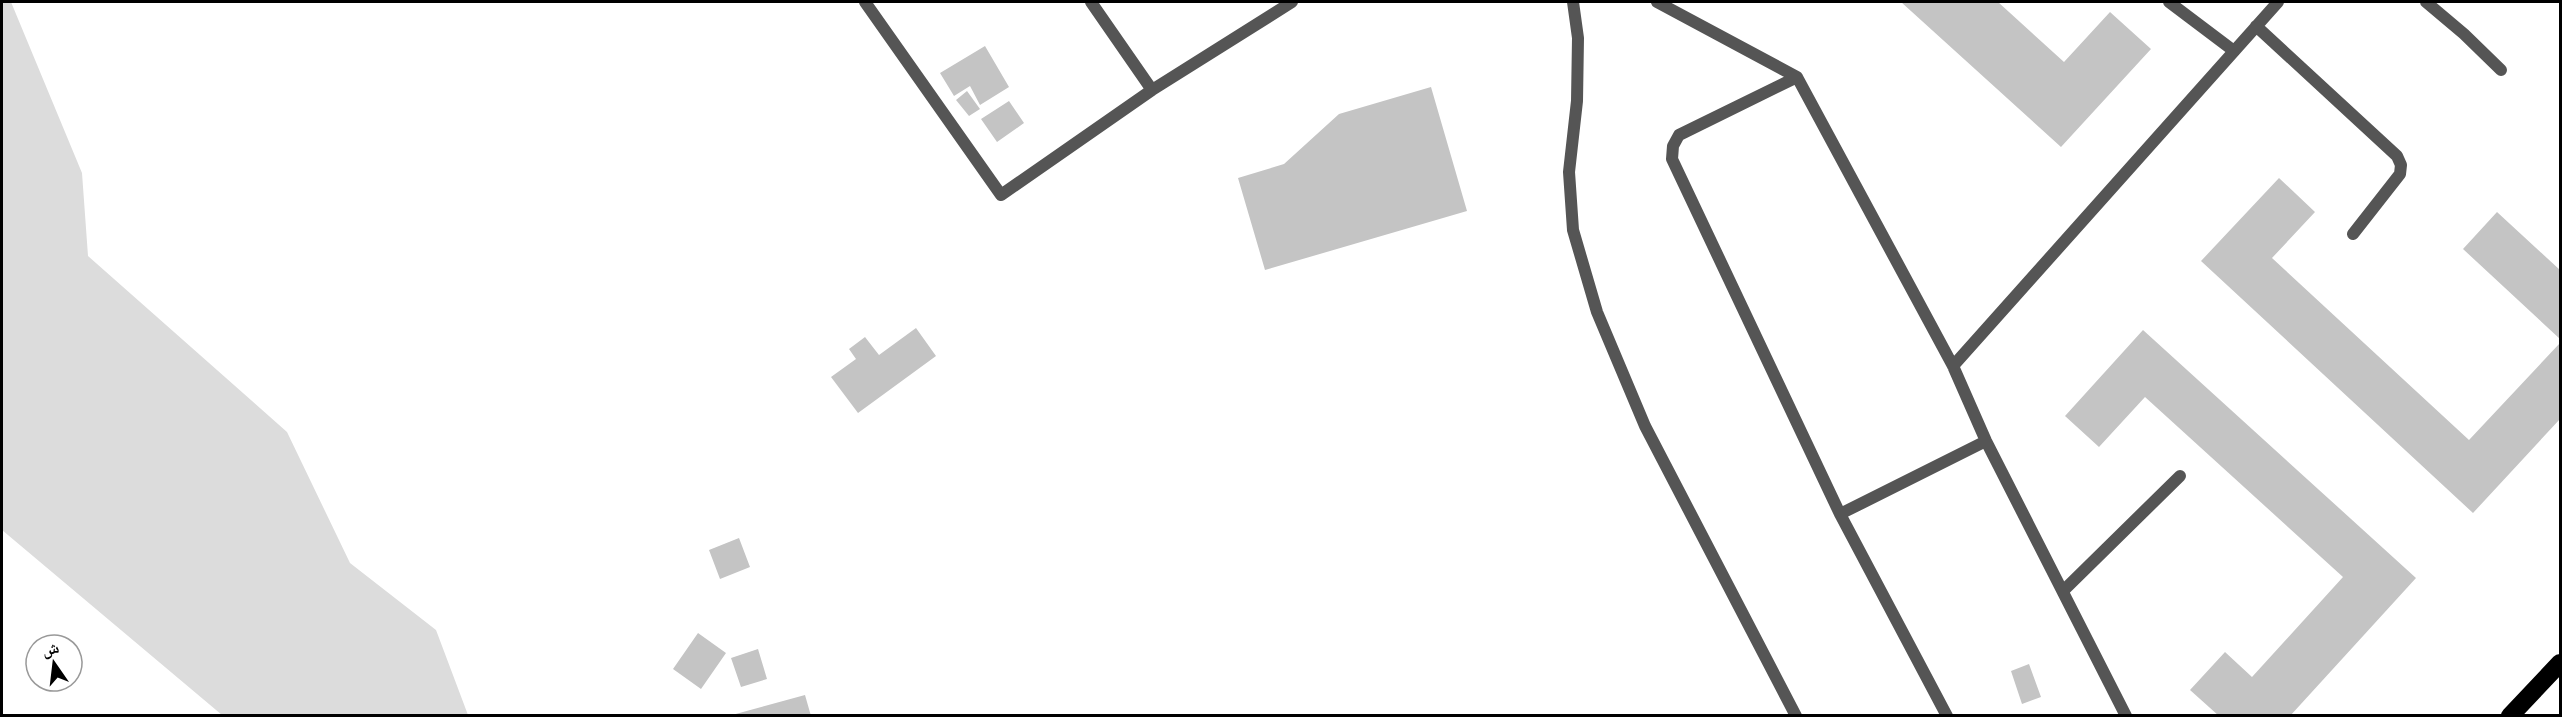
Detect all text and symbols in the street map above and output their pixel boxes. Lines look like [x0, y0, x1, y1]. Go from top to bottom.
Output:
north arrow [24, 633, 84, 693]
text: ش [39, 635, 62, 662]

